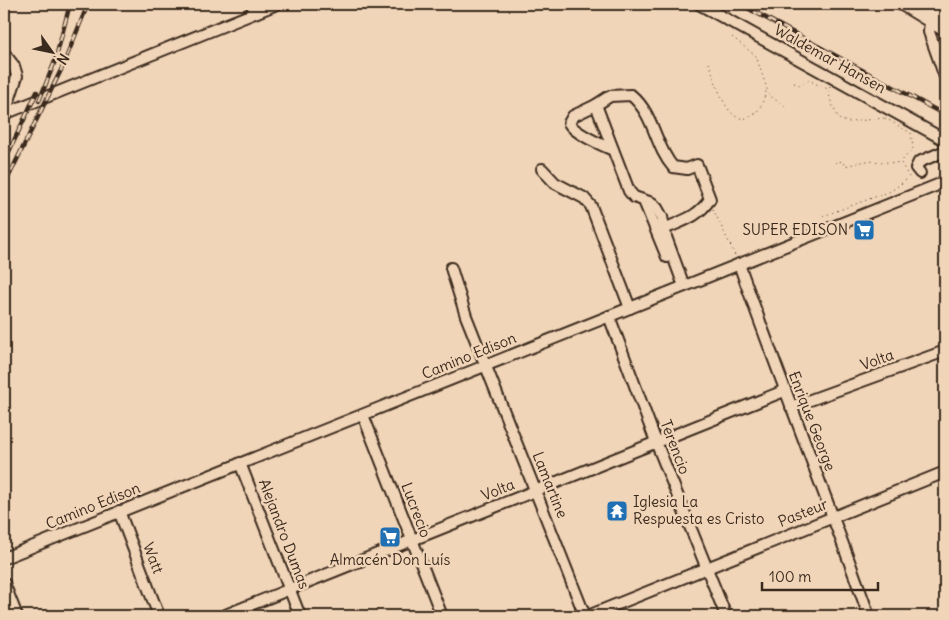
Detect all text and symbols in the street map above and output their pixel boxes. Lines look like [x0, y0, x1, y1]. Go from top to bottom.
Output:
street label: Waldemar Hansen [771, 20, 890, 97]
north arrow [28, 28, 78, 78]
text: N [53, 50, 73, 68]
supermarket icon: SUPER EDISON [852, 218, 876, 242]
place label: SUPER EDISON [742, 220, 848, 239]
street label: Camino Edison [419, 328, 519, 383]
street label: Volta [858, 345, 897, 374]
street label: Enrique George [785, 368, 840, 473]
street label: Terencio [656, 417, 695, 477]
street label: Lamartine [529, 449, 572, 521]
street label: Volta [478, 474, 518, 505]
street label: Alejandro Dumas [255, 476, 314, 592]
street label: Camino Edison [43, 478, 143, 533]
street label: Lucrecio [397, 480, 436, 540]
place label: Iglesia La Respuesta es Cristo [633, 492, 765, 528]
street label: Pasteur [775, 494, 830, 531]
temple icon: Iglesia La Respuesta es Cristo [605, 499, 629, 523]
supermarket icon: Almacén Don Luís [378, 525, 402, 549]
street label: Watt [139, 540, 168, 576]
place label: Almacén Don Luís [330, 550, 450, 569]
scale bar [762, 560, 878, 592]
text: 100 m [769, 567, 811, 586]

